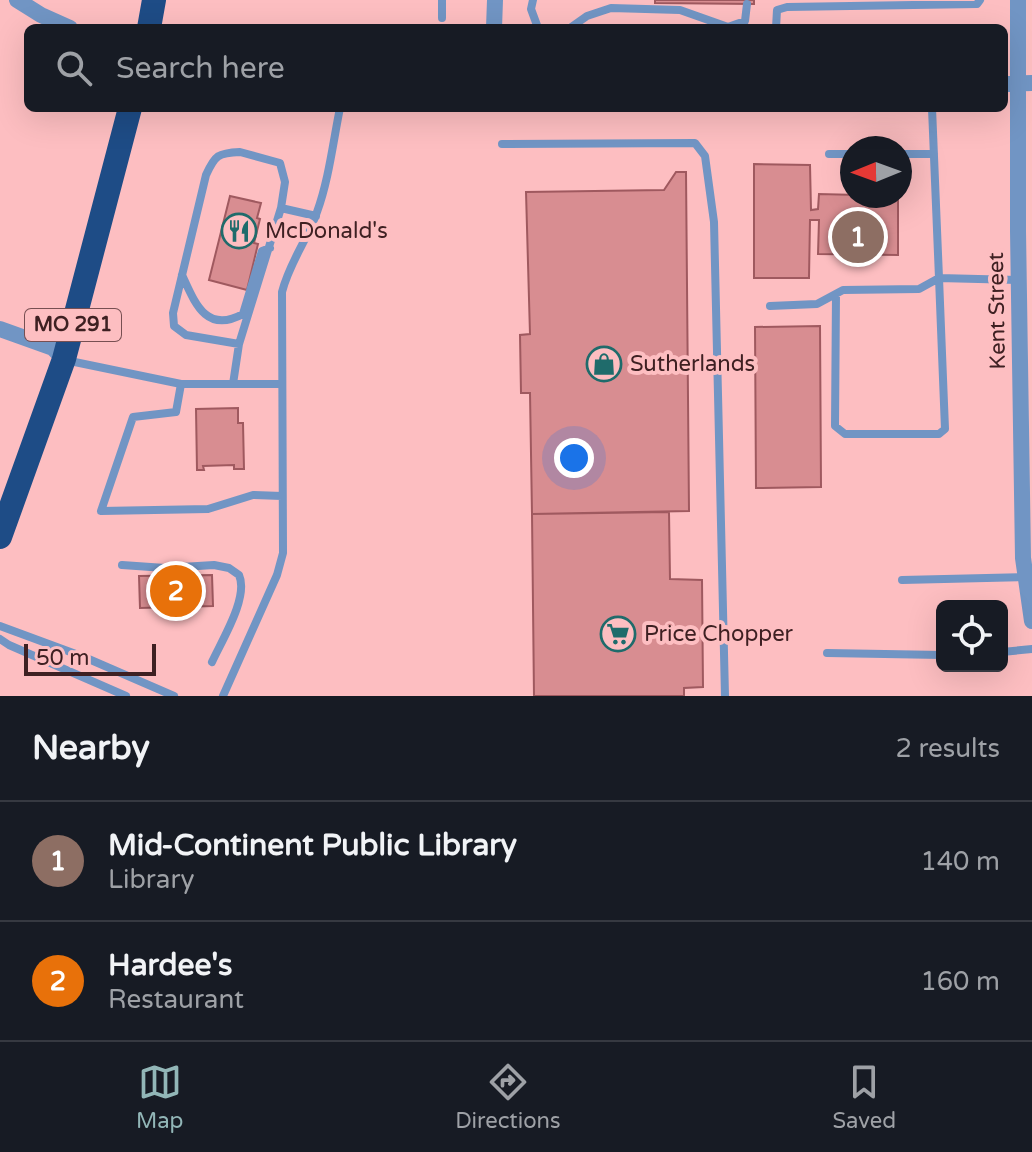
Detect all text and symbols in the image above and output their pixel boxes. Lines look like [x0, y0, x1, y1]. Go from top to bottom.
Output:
search box [24, 24, 1008, 112]
icon: search [52, 46, 96, 90]
text: Search here [116, 50, 285, 87]
north arrow [840, 136, 912, 208]
pin: 1 [832, 207, 884, 267]
restaurant icon: McDonald's [220, 212, 258, 250]
place label: McDonald's [265, 218, 388, 244]
street label: Kent Street [983, 252, 1011, 370]
road number: MO 291 [25, 309, 121, 341]
shop icon: Sutherlands [585, 345, 623, 383]
place label: Sutherlands [630, 351, 755, 377]
your location [554, 438, 594, 478]
pin: 2 [150, 561, 202, 621]
map controls [936, 600, 1008, 672]
button: locate [936, 600, 1008, 672]
supermarket icon: Price Chopper [599, 615, 637, 653]
place label: Price Chopper [644, 621, 794, 647]
scale bar [24, 640, 156, 676]
text: 50 m [36, 645, 90, 671]
text: Nearby [32, 728, 150, 769]
text: 2 results [895, 733, 1000, 764]
text: Mid-Continent Public Library [108, 827, 517, 864]
text: 1 [50, 846, 66, 877]
text: 140 m [920, 846, 1000, 877]
text: Library [108, 864, 194, 895]
text: Hardee's [108, 947, 233, 984]
text: 2 [50, 966, 66, 997]
text: 160 m [920, 966, 1000, 997]
text: Restaurant [108, 984, 244, 1015]
tab: Map [136, 1060, 183, 1134]
tab: Directions [455, 1060, 561, 1134]
tab: Saved [832, 1060, 896, 1134]

